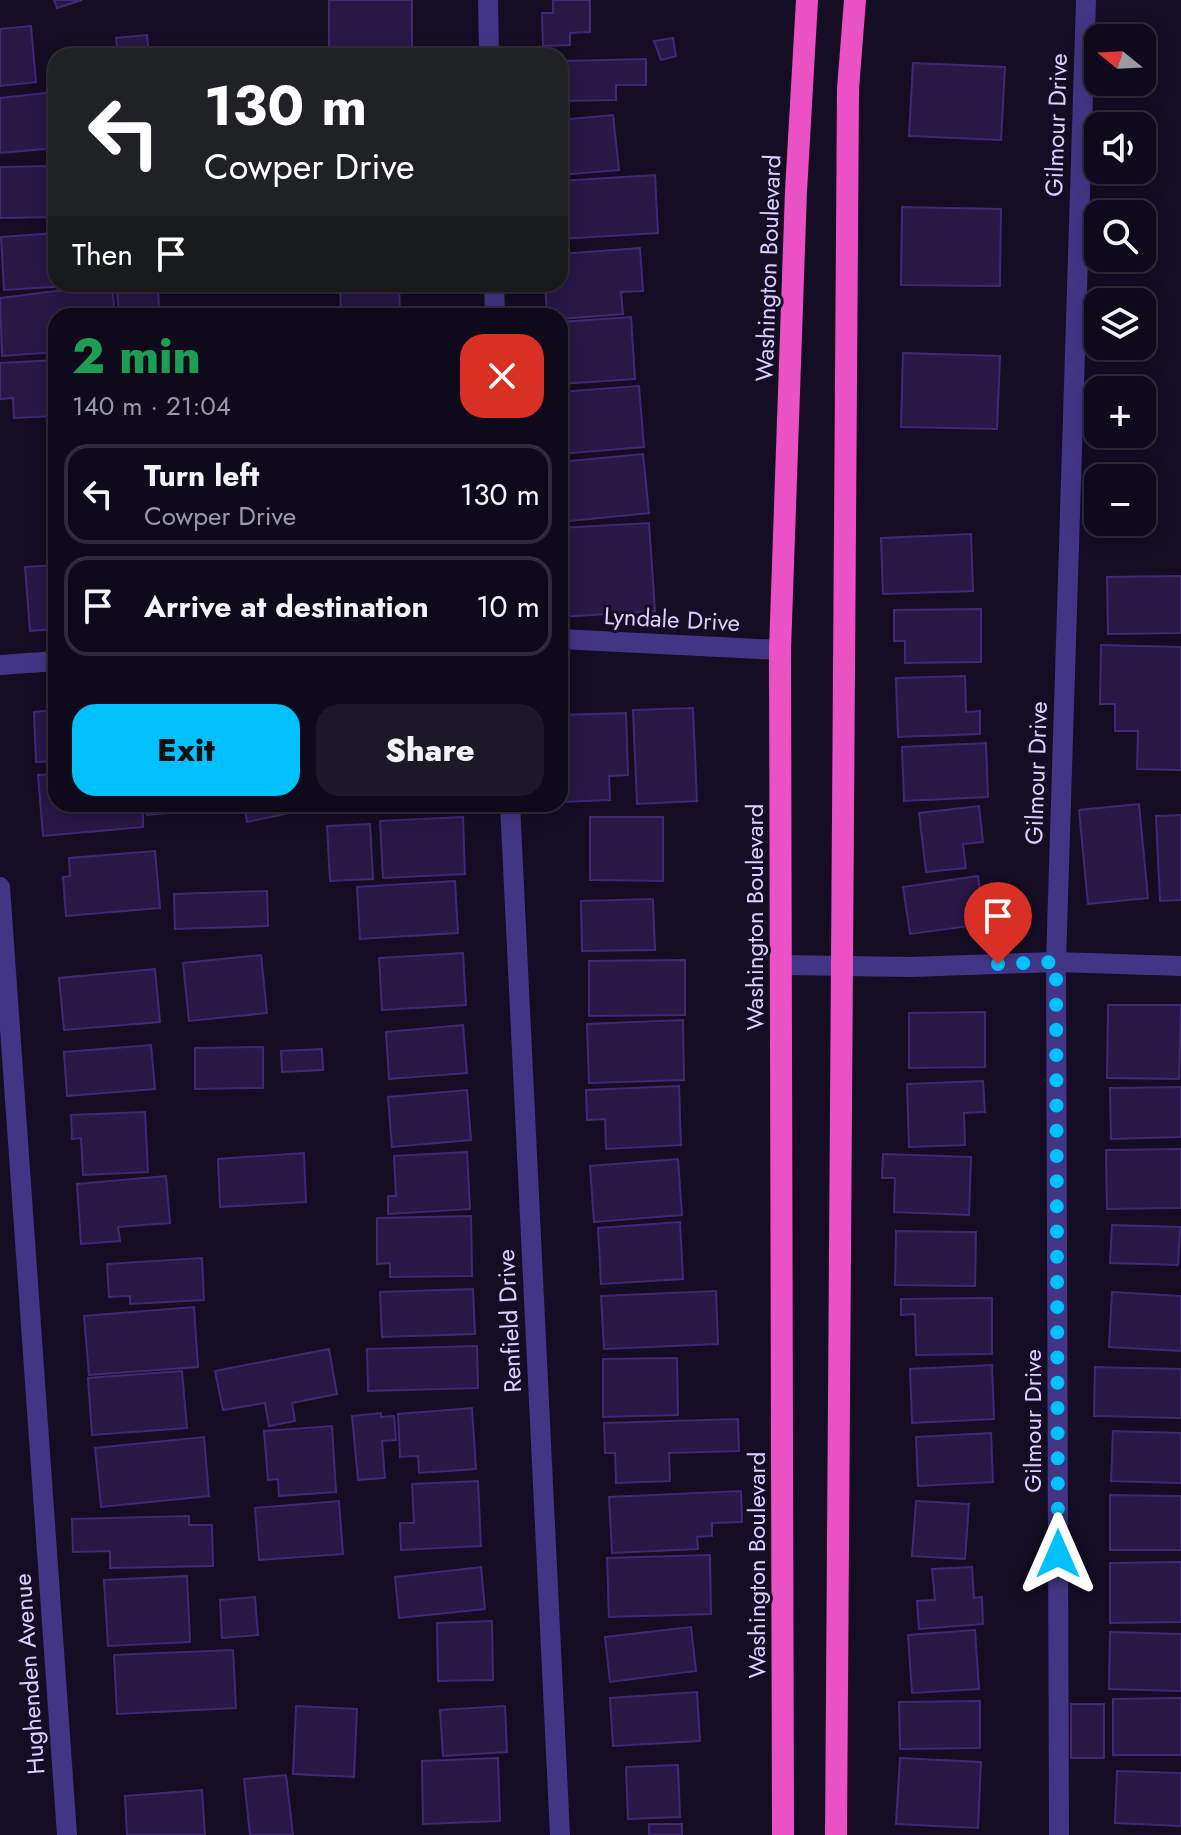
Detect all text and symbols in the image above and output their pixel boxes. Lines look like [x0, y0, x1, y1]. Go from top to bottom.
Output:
north arrow [1084, 24, 1156, 96]
map controls [1084, 24, 1156, 536]
street label: Gilmour Drive [1036, 53, 1076, 197]
text: 130 m [204, 65, 367, 146]
icon: left [72, 80, 176, 184]
button: sound [1084, 112, 1156, 184]
text: Cowper Drive [204, 140, 415, 192]
street label: Washington Boulevard [747, 154, 789, 382]
button: search [1084, 200, 1156, 272]
icon: arrive [149, 232, 193, 276]
text: Then [72, 233, 133, 276]
button: layers [1084, 288, 1156, 360]
text: 2 min [72, 322, 201, 391]
button: close [460, 334, 544, 418]
button: + [1084, 376, 1156, 448]
text: 140 m · 21:04 [72, 387, 231, 425]
text: Turn left [144, 454, 259, 497]
button: − [1084, 464, 1156, 536]
icon: left [76, 472, 120, 516]
text: 130 m [460, 473, 540, 516]
text: Cowper Drive [144, 497, 296, 535]
icon: arrive [76, 584, 120, 628]
text: Arrive at destination [144, 585, 429, 628]
text: 10 m [476, 585, 540, 628]
street label: Lyndale Drive [603, 598, 741, 640]
street label: Gilmour Drive [1016, 701, 1056, 845]
button: Exit [72, 704, 300, 796]
button: Share [316, 704, 544, 796]
street label: Washington Boulevard [737, 804, 772, 1031]
pin [964, 882, 1032, 964]
icon: arrive [976, 894, 1020, 938]
street label: Renfield Drive [488, 1248, 530, 1394]
street label: Gilmour Drive [1015, 1349, 1050, 1493]
street label: Washington Boulevard [739, 1452, 774, 1679]
position arrow [1016, 1512, 1100, 1596]
street label: Hughenden Avenue [5, 1572, 53, 1776]

